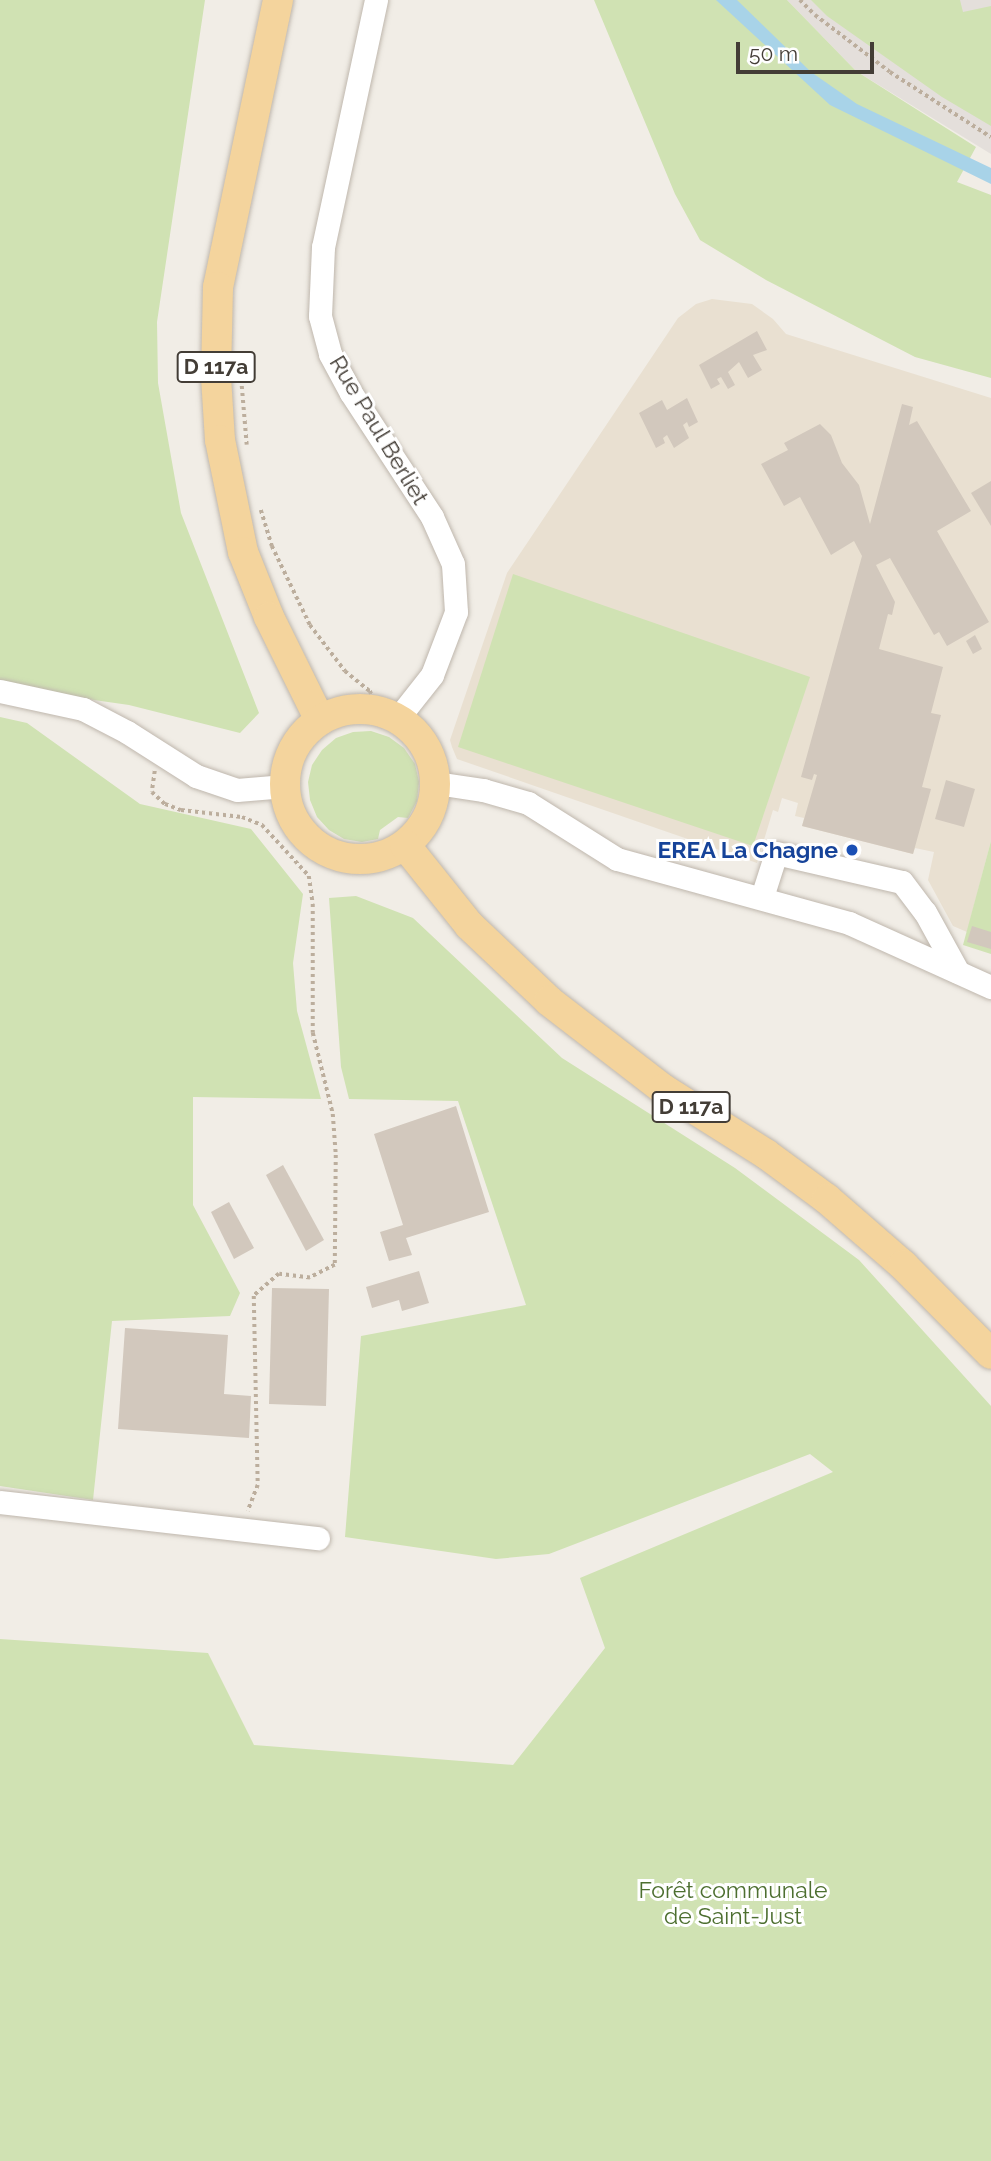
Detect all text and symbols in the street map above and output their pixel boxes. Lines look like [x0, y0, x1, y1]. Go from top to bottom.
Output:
scale bar [739, 28, 877, 72]
text: 50 m [749, 41, 798, 66]
road number: D 117a [176, 350, 256, 384]
street label: Rue Paul Berliet [323, 350, 435, 510]
place label: EREA La Chagne [657, 836, 838, 864]
marker: EREA La Chagne [844, 842, 860, 858]
road number: D 117a [651, 1090, 731, 1124]
park label: Forêt communale de Saint-Just [639, 1876, 827, 1930]

